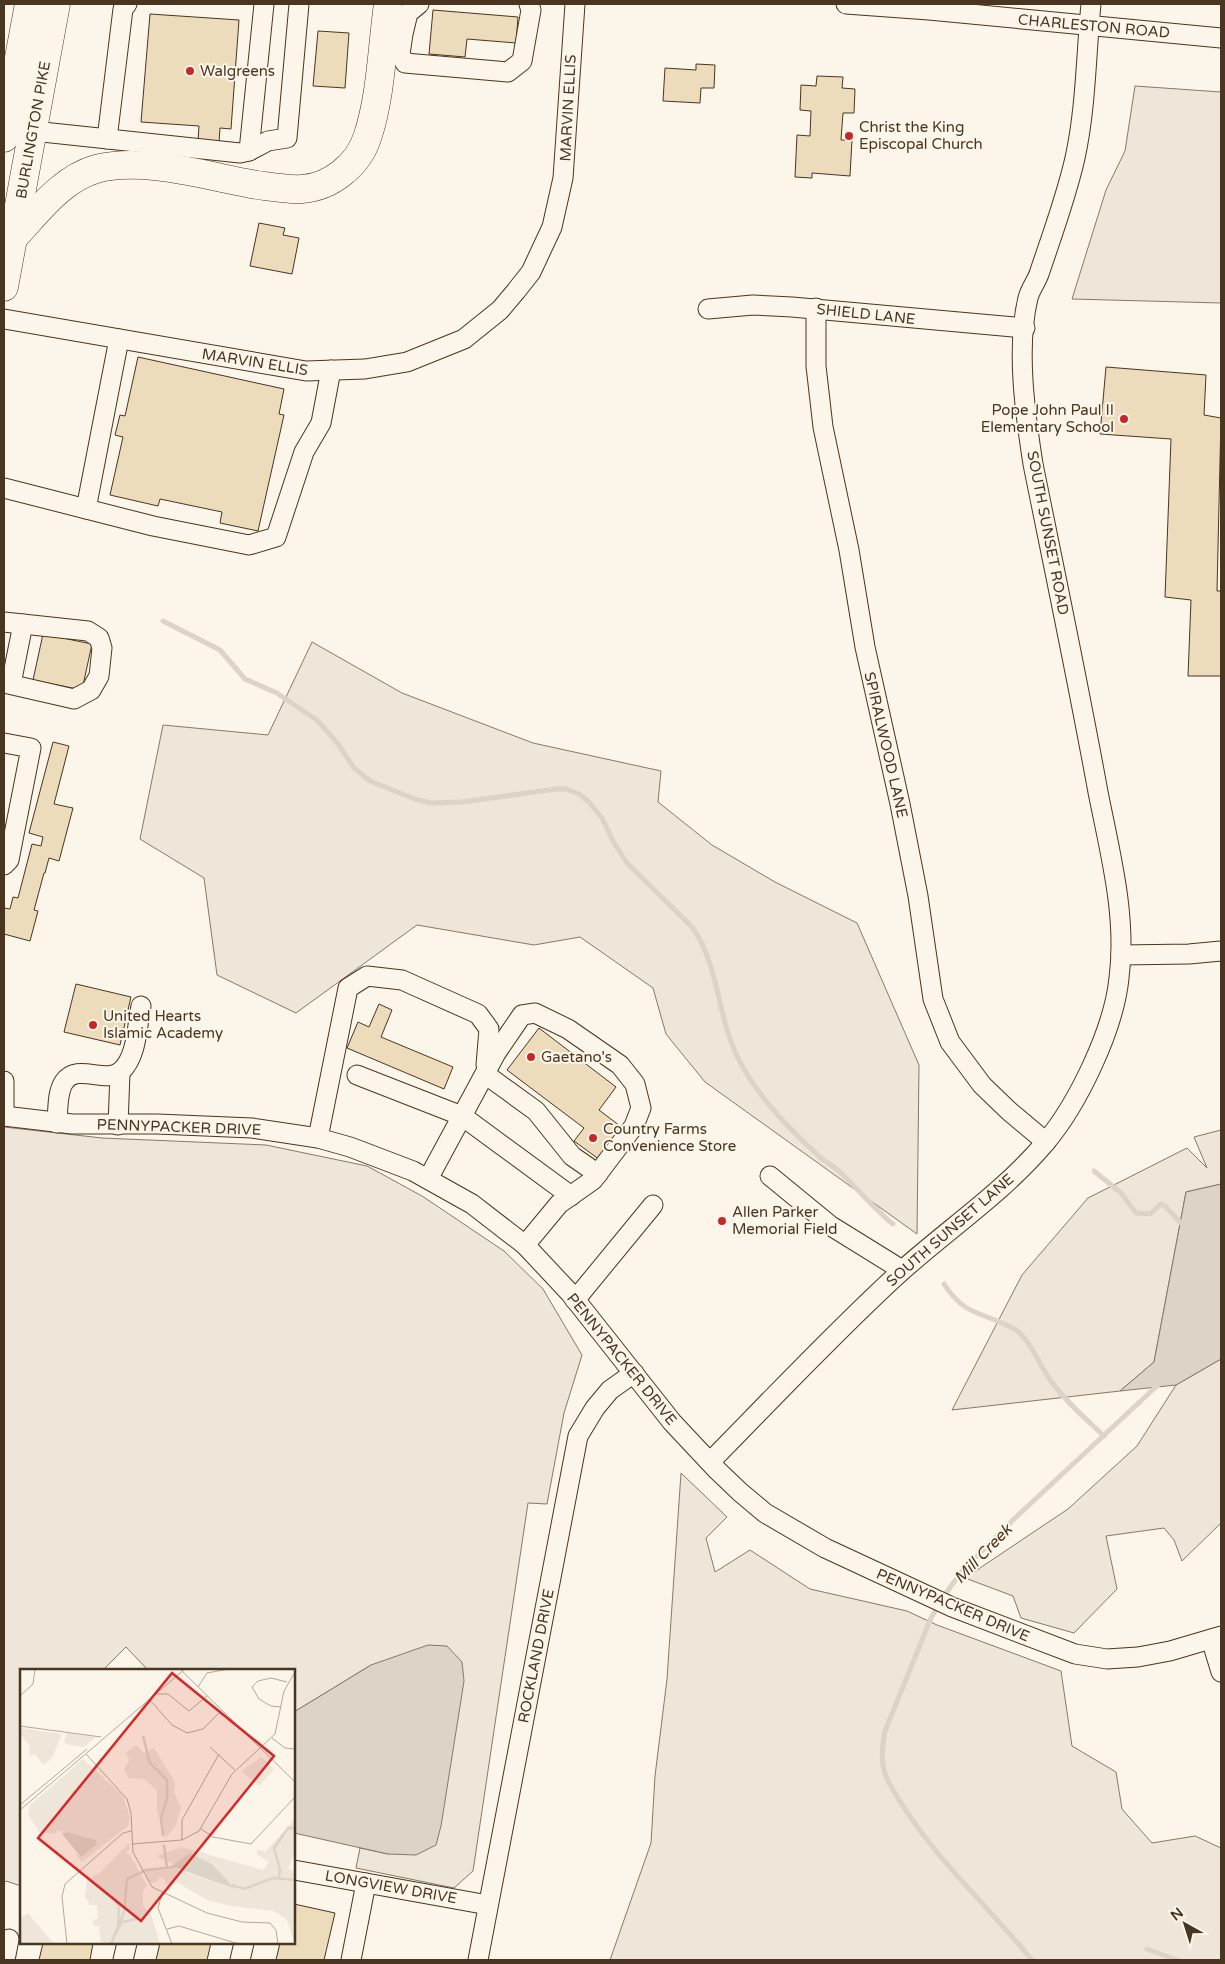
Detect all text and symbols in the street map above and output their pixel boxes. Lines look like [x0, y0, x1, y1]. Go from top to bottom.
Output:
street label: CHARLESTON ROAD [1017, 10, 1171, 42]
street label: MARVIN ELLIS [556, 54, 580, 162]
street label: BURLINGTON PIKE [12, 60, 54, 200]
place label: Walgreens [200, 62, 275, 80]
marker: Walgreens [184, 65, 196, 77]
place label: Christ the King Episcopal Church [859, 118, 983, 153]
marker: Christ the King Episcopal Church [843, 130, 855, 142]
street label: SHIELD LANE [816, 300, 916, 328]
street label: MARVIN ELLIS [201, 345, 309, 379]
place label: Pope John Paul II Elementary School [981, 401, 1114, 436]
marker: Pope John Paul II Elementary School [1118, 413, 1130, 425]
street label: SOUTH SUNSET ROAD [1023, 449, 1073, 617]
street label: SPIRALWOOD LANE [860, 670, 912, 820]
place label: United Hearts Islamic Academy [103, 1007, 223, 1042]
marker: United Hearts Islamic Academy [87, 1019, 99, 1031]
place label: Gaetano's [541, 1048, 612, 1066]
marker: Gaetano's [525, 1051, 537, 1063]
street label: PENNYPACKER DRIVE [96, 1115, 262, 1139]
place label: Country Farms Convenience Store [603, 1120, 736, 1155]
marker: Country Farms Convenience Store [587, 1132, 599, 1144]
street label: SOUTH SUNSET LANE [883, 1170, 1017, 1290]
place label: Allen Parker Memorial Field [732, 1203, 838, 1238]
marker: Allen Parker Memorial Field [716, 1215, 728, 1227]
street label: PENNYPACKER DRIVE [563, 1289, 681, 1429]
water label: Mill Creek [950, 1519, 1017, 1588]
street label: PENNYPACKER DRIVE [874, 1565, 1032, 1645]
street label: ROCKLAND DRIVE [514, 1587, 558, 1725]
inset map [20, 1669, 295, 1944]
street label: LONGVIEW DRIVE [324, 1867, 458, 1907]
north arrow [1160, 1899, 1210, 1949]
text: N [1167, 1904, 1187, 1924]

